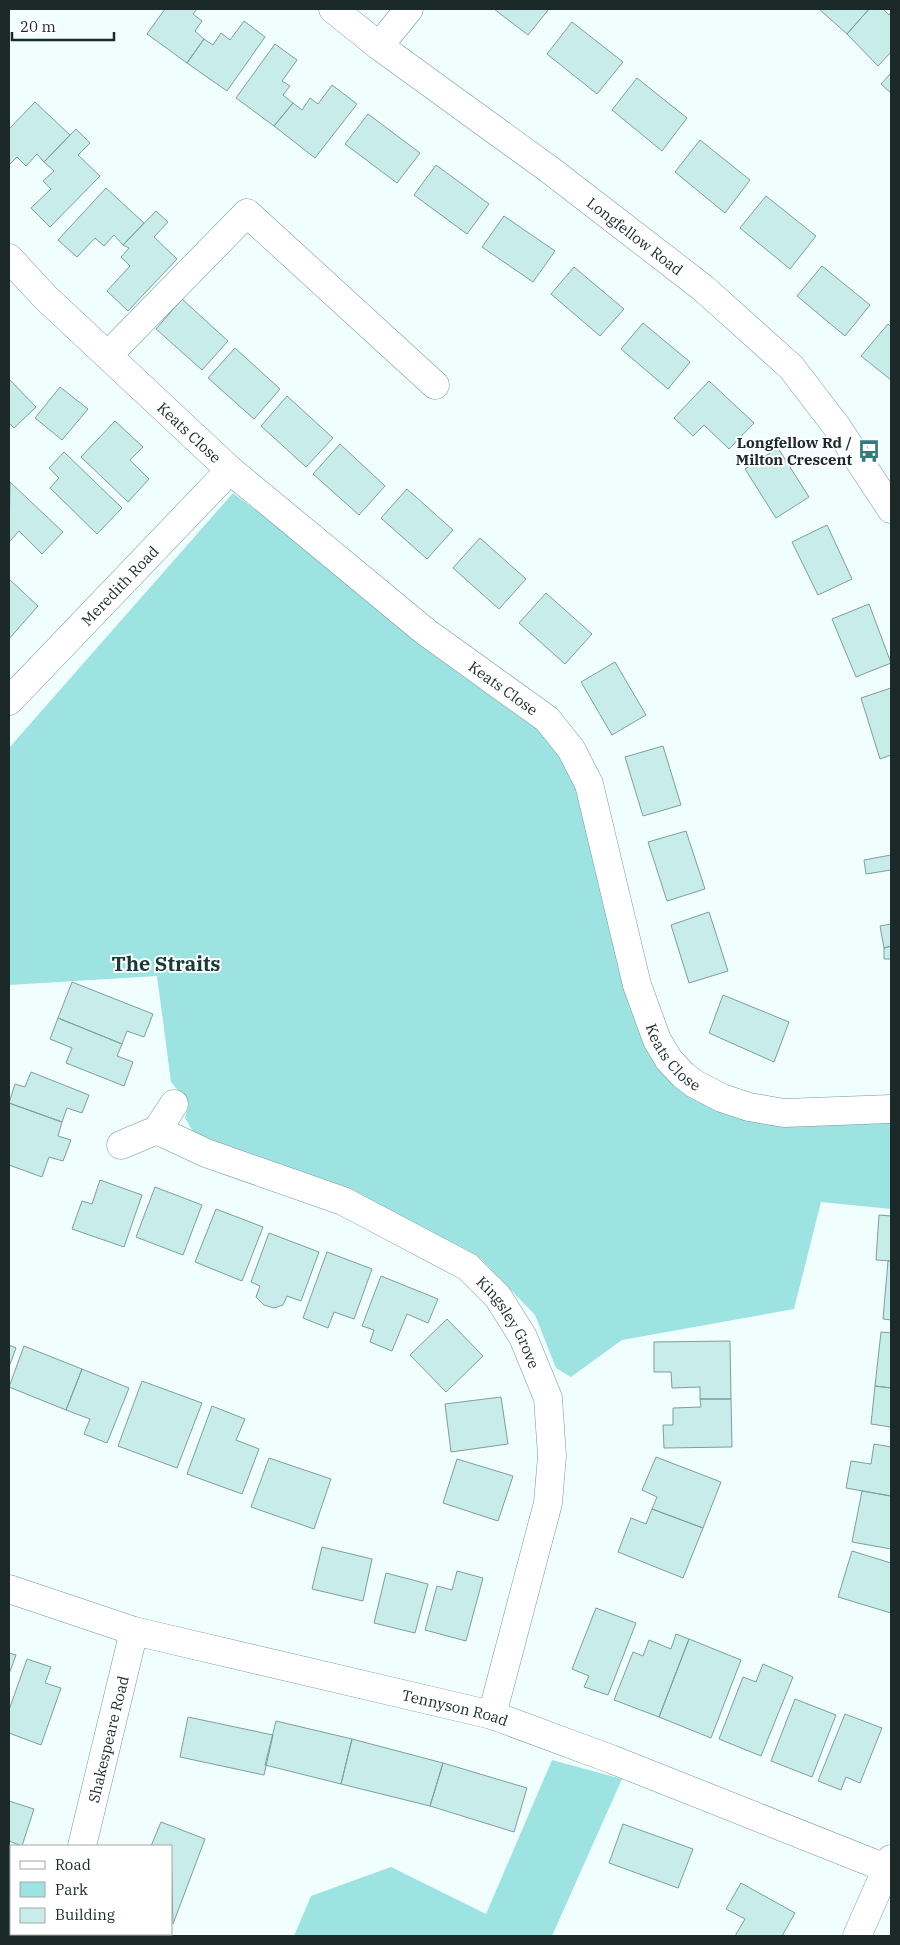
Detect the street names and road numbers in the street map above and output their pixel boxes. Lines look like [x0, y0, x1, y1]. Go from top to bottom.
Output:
street label: Longfellow Road [583, 193, 687, 279]
street label: Keats Close [154, 398, 226, 467]
street label: Meredith Road [77, 541, 162, 629]
street label: Keats Close [465, 656, 542, 719]
street label: Keats Close [642, 1021, 704, 1095]
street label: Kingsley Grove [473, 1272, 544, 1371]
street label: Shakespeare Road [83, 1674, 132, 1805]
street label: Tennyson Road [400, 1685, 511, 1730]

